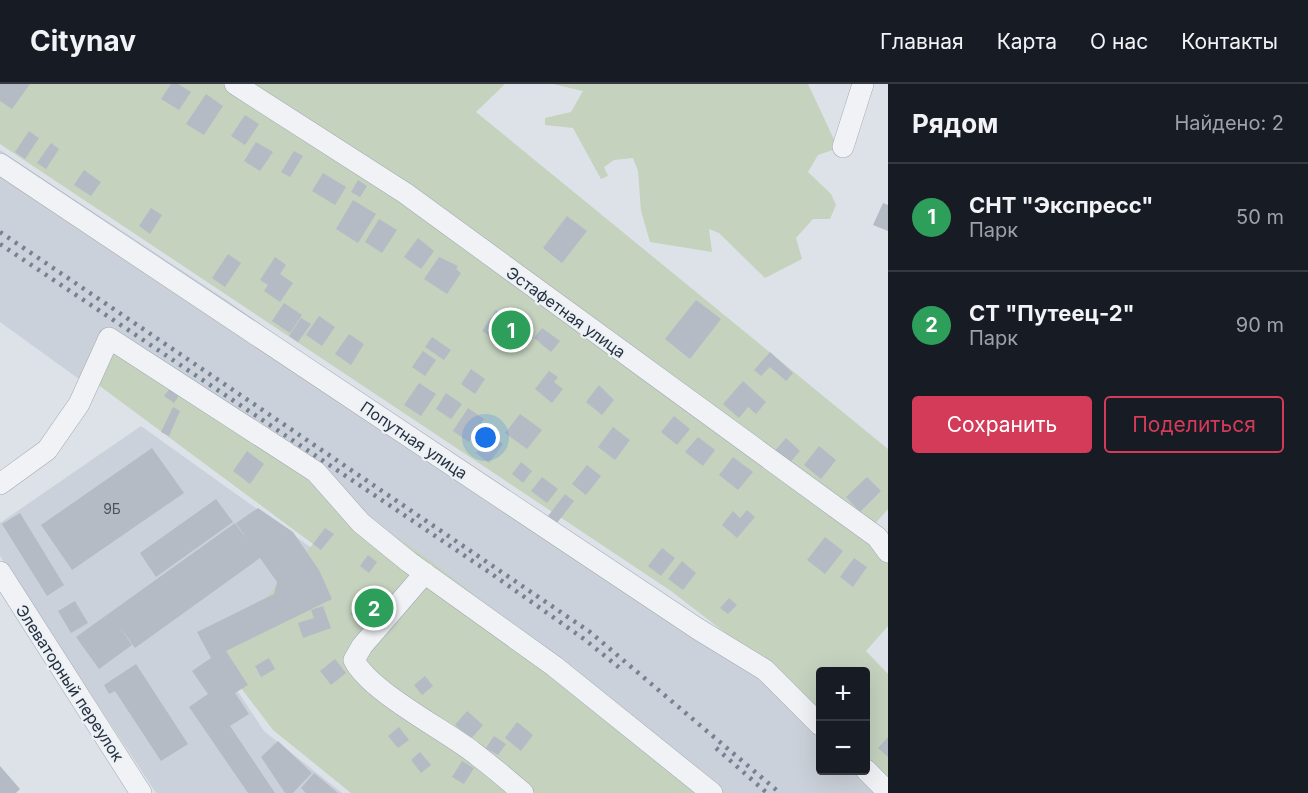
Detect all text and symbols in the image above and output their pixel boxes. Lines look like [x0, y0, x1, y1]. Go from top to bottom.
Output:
text: Citynav [30, 24, 136, 58]
text: Главная [880, 29, 964, 54]
text: Карта [997, 29, 1057, 54]
text: О нас [1090, 29, 1148, 54]
text: Контакты [1181, 29, 1278, 54]
text: Рядом [912, 108, 998, 139]
text: Найдено: 2 [1174, 111, 1284, 135]
text: СНТ "Экспресс" [969, 192, 1153, 218]
text: 1 [927, 205, 936, 229]
text: 50 m [1236, 205, 1284, 229]
text: Парк [969, 218, 1018, 242]
street label: Эстафетная улица [502, 262, 630, 362]
text: СТ "Путеец-2" [969, 300, 1135, 326]
pin: 1 [492, 308, 530, 352]
text: 2 [925, 313, 938, 337]
text: 90 m [1236, 313, 1284, 337]
text: Парк [969, 326, 1018, 350]
button: Сохранить [912, 396, 1092, 453]
button: Поделиться [1104, 396, 1284, 453]
street label: Попутная улица [357, 397, 471, 483]
your location [471, 423, 500, 452]
house number: 9Б [103, 500, 121, 517]
pin: 2 [354, 586, 394, 630]
street label: Элеваторный переулок [12, 601, 128, 766]
map controls [816, 667, 870, 775]
button: + [816, 667, 870, 721]
button: − [816, 721, 870, 775]

